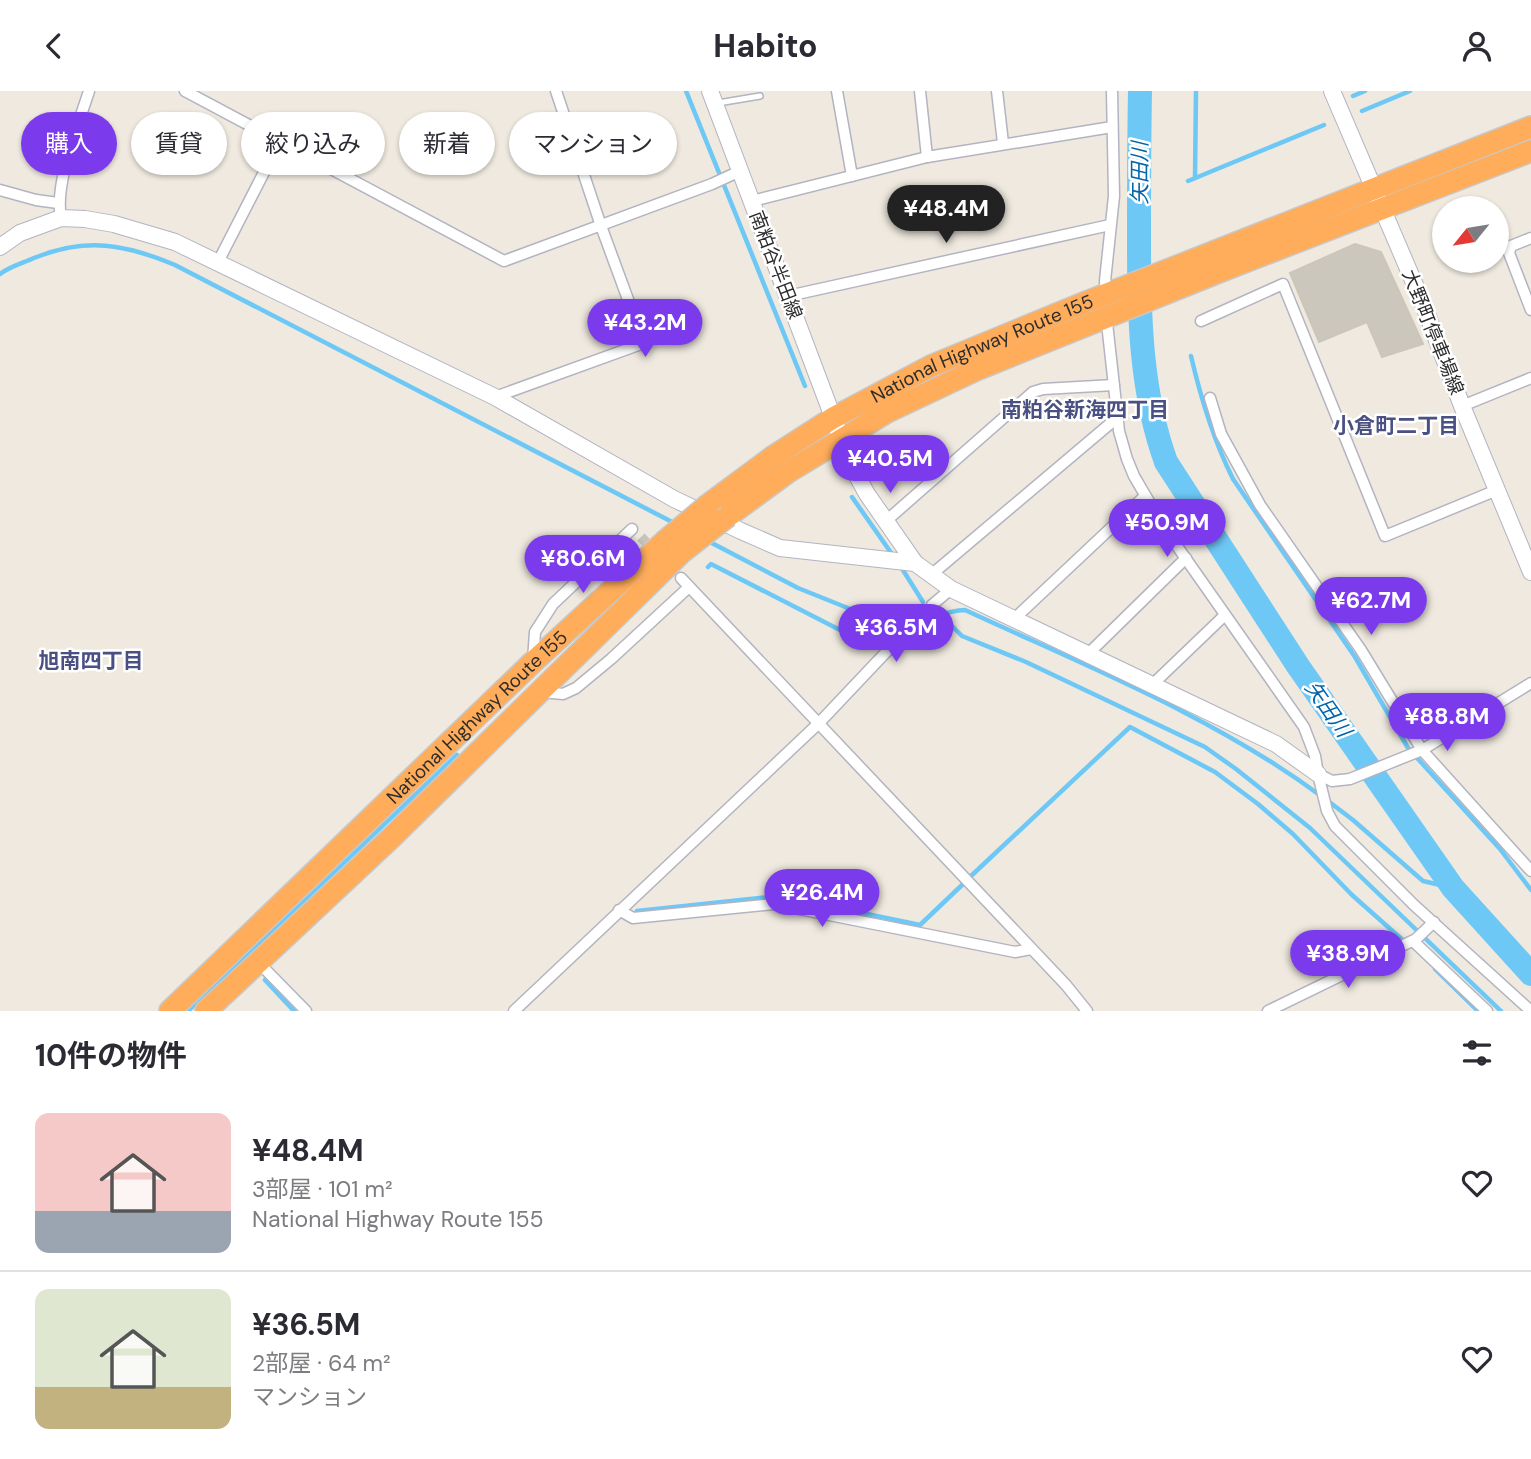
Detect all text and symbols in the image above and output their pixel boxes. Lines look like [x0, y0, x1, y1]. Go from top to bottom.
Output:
text: Habito [713, 25, 818, 67]
icon: back [35, 27, 73, 65]
icon: person [1458, 27, 1496, 65]
chip: 購入 [21, 112, 117, 175]
chip: 賃貸 [131, 112, 227, 175]
chip: 絞り込み [241, 112, 385, 175]
chip: 新着 [399, 112, 495, 175]
chip: マンション [509, 112, 677, 175]
water label: 矢田川 [1126, 140, 1154, 205]
pin: ¥48.4M [889, 185, 1003, 245]
text: ¥48.4M [903, 193, 989, 223]
north arrow [1432, 196, 1508, 273]
map controls [1432, 196, 1509, 273]
street label: 南粕谷半田線 [744, 207, 808, 323]
street label: 大野町停車場線 [1396, 266, 1470, 398]
street label: National Highway Route 155 [866, 288, 1097, 408]
pin: ¥43.2M [588, 299, 702, 359]
text: ¥43.2M [603, 307, 687, 337]
district label: 南粕谷新海四丁目 [1001, 396, 1169, 424]
district label: 小倉町二丁目 [1333, 412, 1459, 440]
pin: ¥40.5M [833, 435, 947, 495]
text: ¥40.5M [847, 443, 933, 473]
pin: ¥50.9M [1110, 499, 1224, 559]
text: ¥50.9M [1125, 507, 1209, 537]
pin: ¥80.6M [526, 535, 640, 595]
text: ¥80.6M [541, 543, 625, 573]
pin: ¥62.7M [1314, 577, 1428, 637]
text: ¥62.7M [1331, 585, 1411, 615]
pin: ¥36.5M [839, 605, 953, 664]
text: ¥36.5M [854, 612, 938, 642]
street label: National Highway Route 155 [381, 624, 572, 809]
district label: 旭南四丁目 [39, 647, 144, 675]
water label: 矢田川 [1298, 675, 1359, 744]
pin: ¥88.8M [1390, 693, 1504, 753]
text: ¥88.8M [1405, 701, 1489, 731]
pin: ¥26.4M [765, 869, 879, 929]
text: ¥26.4M [780, 877, 864, 907]
pin: ¥38.9M [1291, 930, 1405, 990]
text: ¥38.9M [1306, 938, 1390, 968]
icon: filters [1458, 1034, 1496, 1072]
text: 10件の物件 [35, 1036, 187, 1075]
text: ¥48.4M [252, 1131, 364, 1170]
icon: home [91, 1141, 175, 1225]
icon: heart [1458, 1164, 1496, 1202]
text: 3部屋 · 101 m² [252, 1174, 393, 1204]
text: National Highway Route 155 [252, 1204, 544, 1234]
text: ¥36.5M [252, 1305, 360, 1344]
icon: home [91, 1317, 175, 1401]
icon: heart [1458, 1340, 1496, 1378]
text: 2部屋 · 64 m² [252, 1348, 391, 1378]
text: マンション [252, 1382, 367, 1412]

